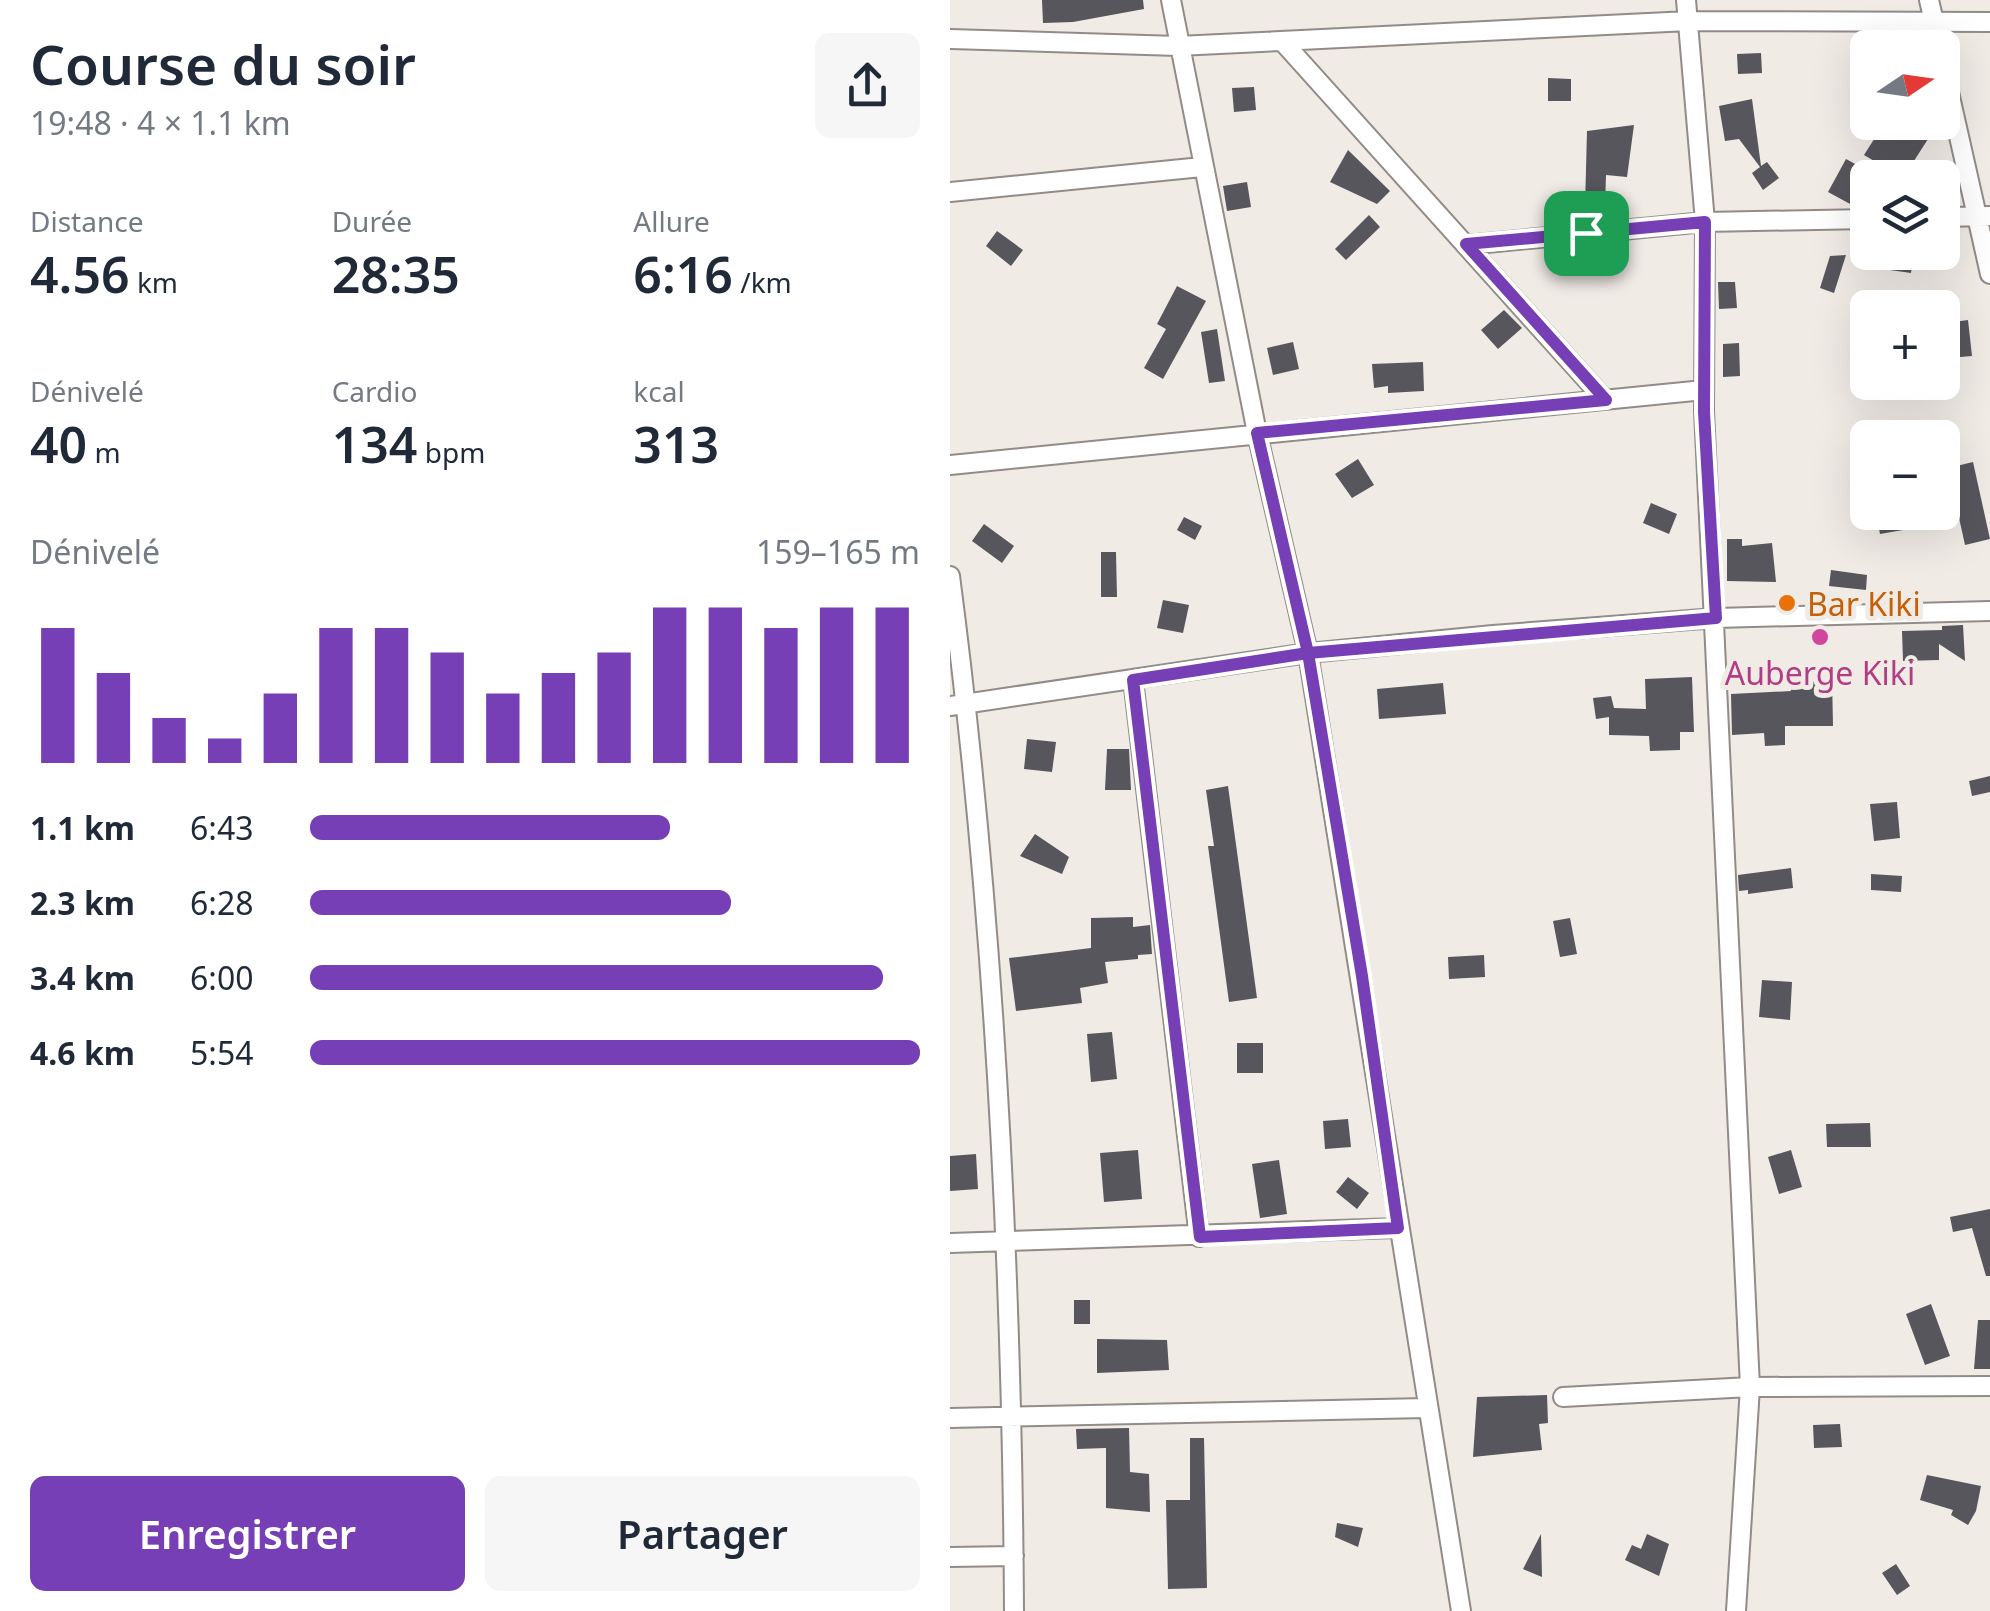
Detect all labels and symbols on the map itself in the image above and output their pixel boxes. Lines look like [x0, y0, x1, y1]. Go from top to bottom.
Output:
north arrow [1850, 30, 1960, 140]
pin [1544, 191, 1629, 276]
place label: Bar Kiki [1807, 582, 1921, 625]
marker: Bar Kiki [1776, 592, 1798, 614]
marker: Auberge Kiki [1809, 626, 1831, 648]
place label: Auberge Kiki [1725, 651, 1915, 694]

